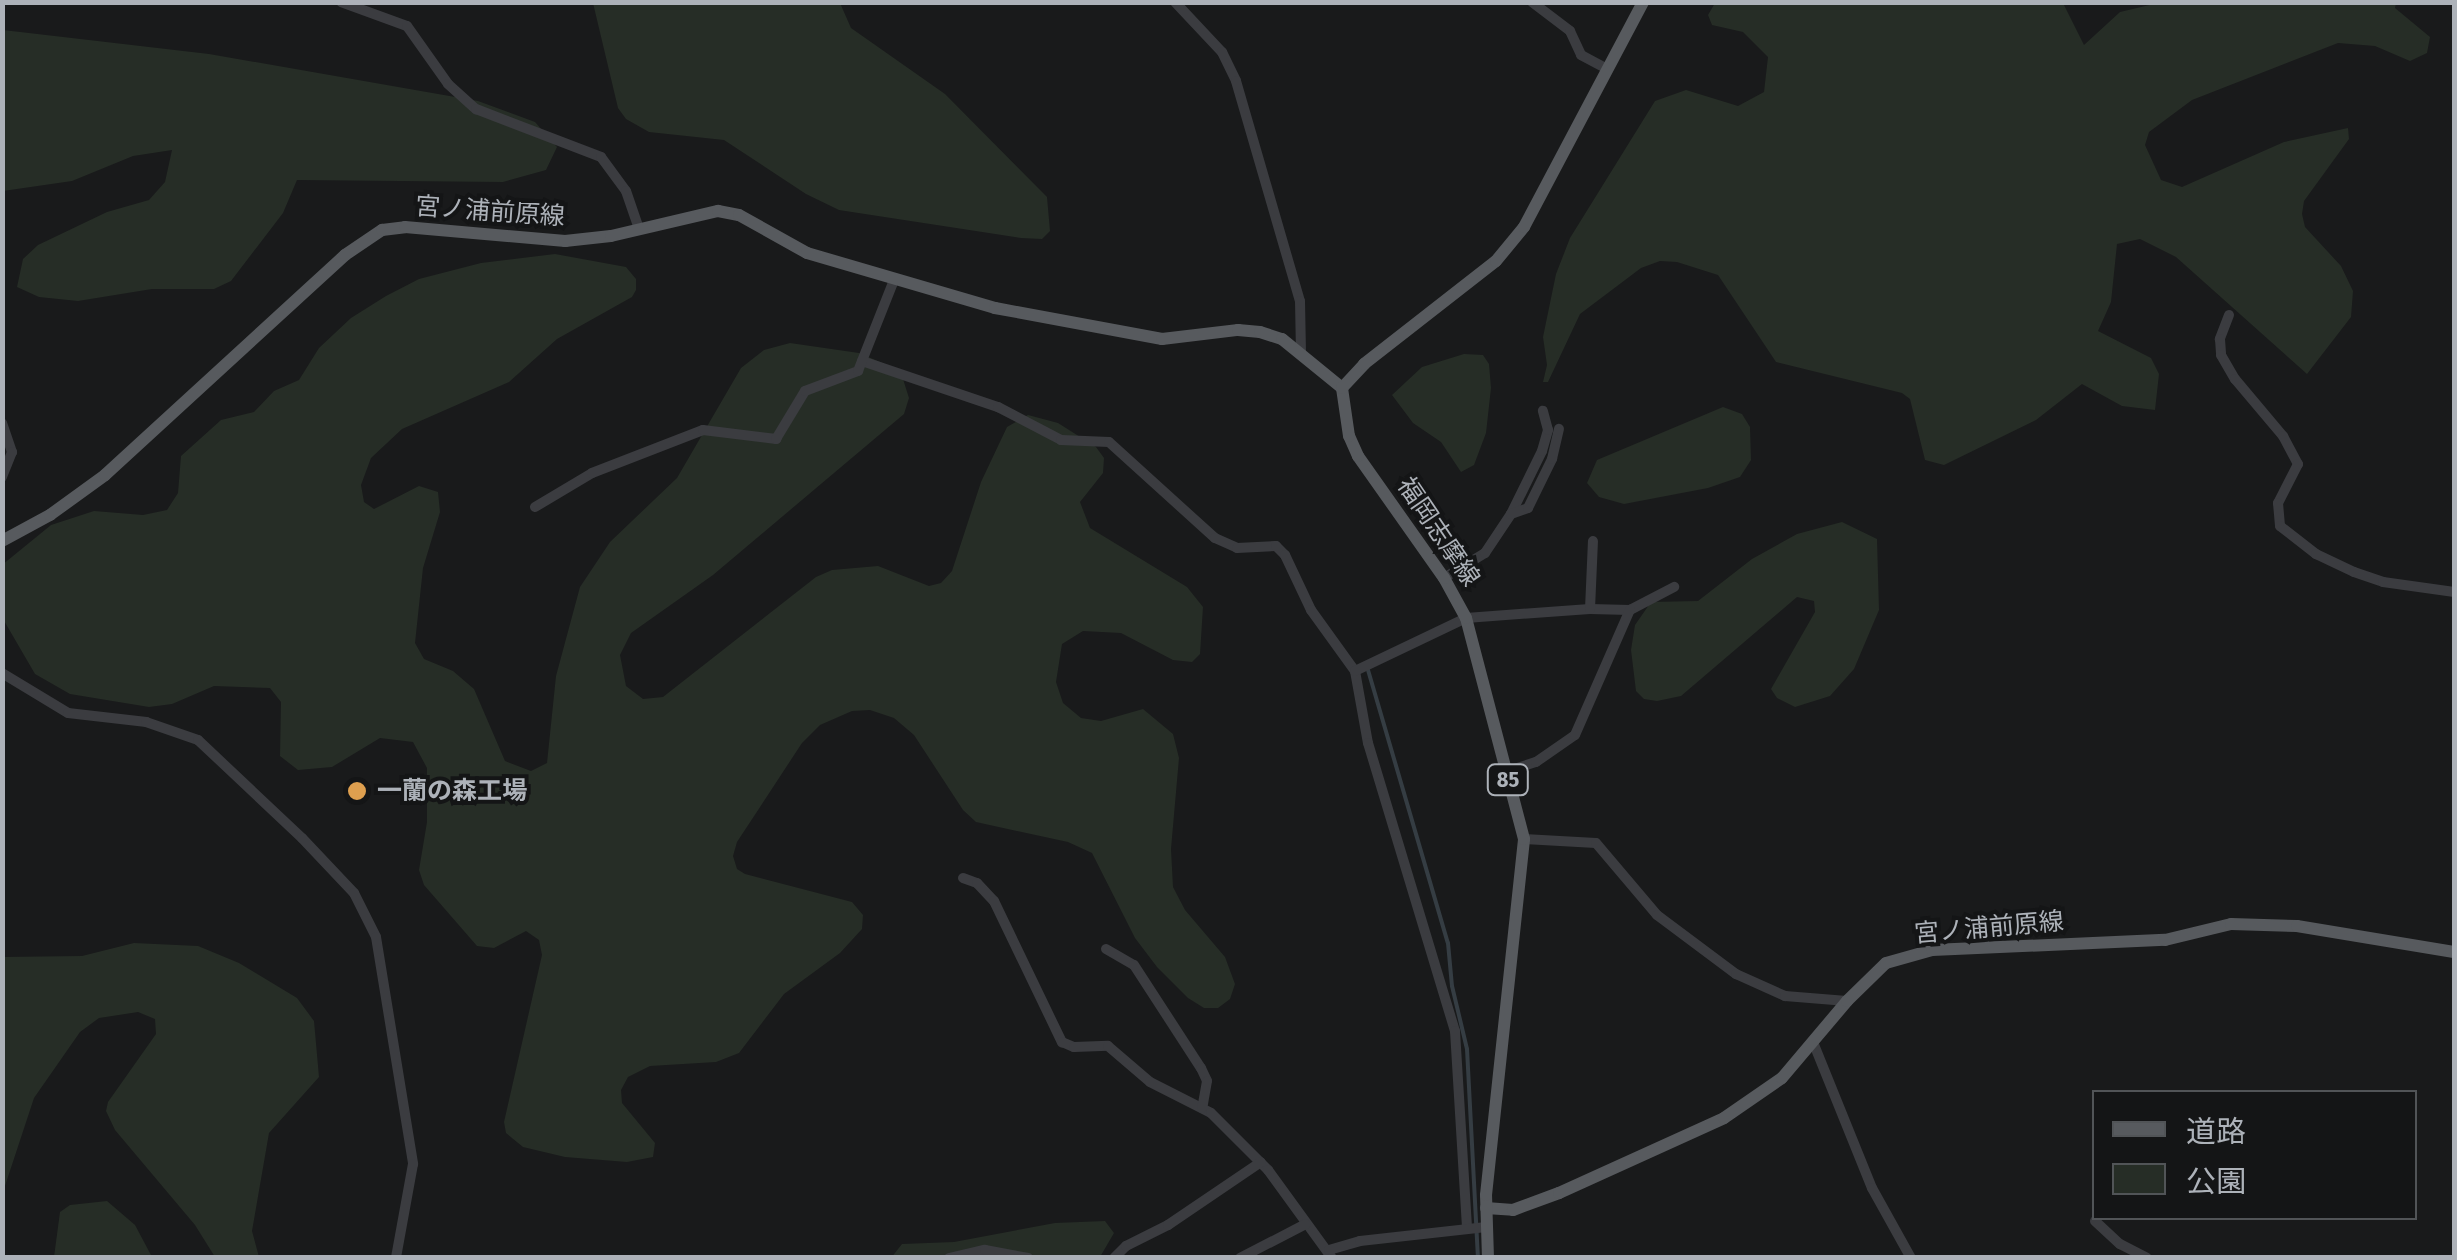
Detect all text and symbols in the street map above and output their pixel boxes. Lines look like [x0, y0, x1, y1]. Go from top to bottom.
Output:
street label: 宮ノ浦前原線 [414, 192, 566, 232]
street label: 福岡志摩線 [1391, 472, 1485, 592]
road number: 85 [1486, 763, 1530, 797]
place label: 一蘭の森工場 [377, 776, 527, 806]
marker: 一蘭の森工場 [346, 780, 368, 802]
street label: 宮ノ浦前原線 [1913, 907, 2065, 949]
legend [2092, 1090, 2417, 1220]
text: 道路 [2186, 1114, 2246, 1150]
text: 公園 [2186, 1164, 2246, 1200]

